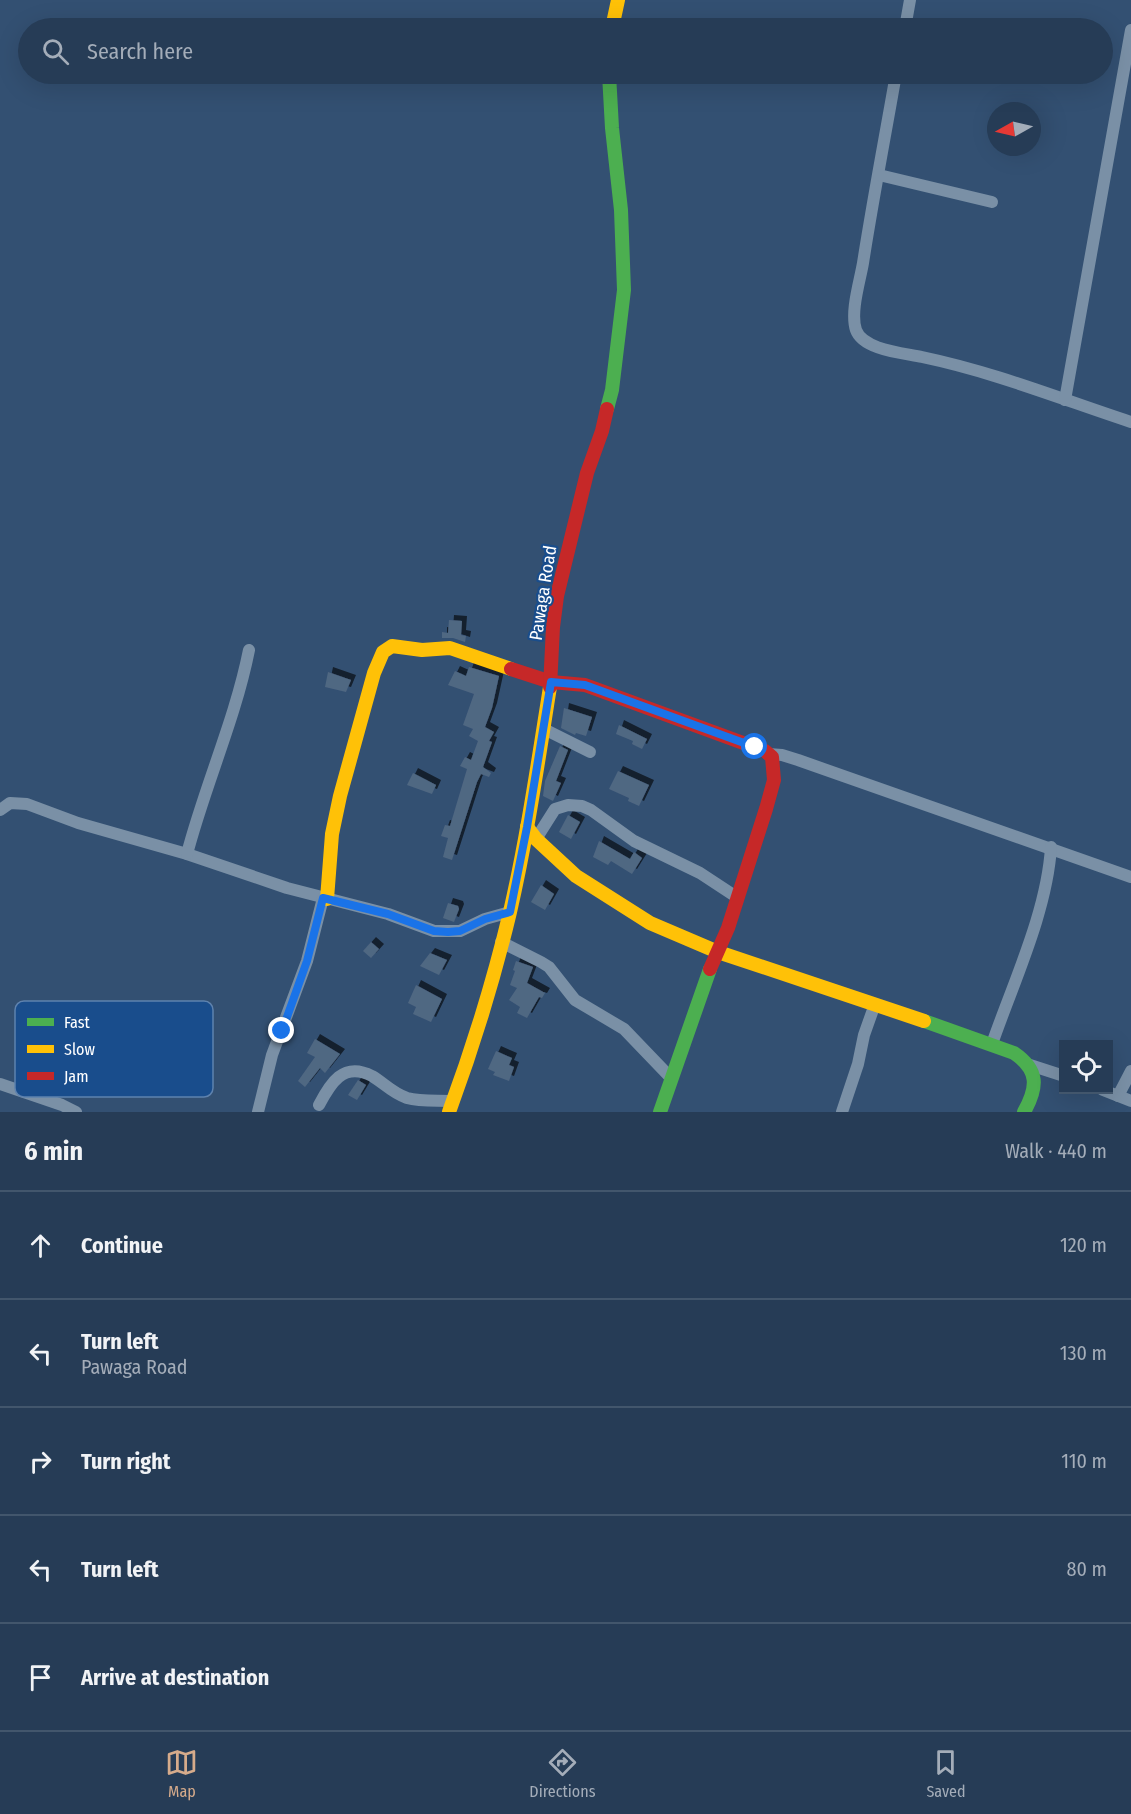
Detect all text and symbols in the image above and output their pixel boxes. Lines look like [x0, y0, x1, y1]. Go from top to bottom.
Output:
search box [18, 18, 1113, 84]
icon: search [39, 35, 72, 68]
text: Search here [87, 38, 193, 65]
north arrow [987, 102, 1041, 156]
street label: Pawaga Road [525, 544, 561, 642]
route start [741, 733, 767, 759]
legend [15, 1001, 213, 1097]
text: Fast [64, 1013, 91, 1032]
route end [268, 1017, 294, 1043]
text: Slow [64, 1040, 95, 1059]
map controls [1059, 1040, 1113, 1094]
button: locate [1059, 1040, 1113, 1094]
text: Jam [64, 1067, 89, 1086]
text: 6 min [24, 1136, 83, 1167]
text: Walk · 440 m [1005, 1139, 1107, 1163]
icon: ahead [24, 1229, 57, 1262]
text: Continue [81, 1232, 163, 1259]
text: 120 m [1060, 1233, 1107, 1257]
text: Turn left [81, 1328, 159, 1355]
icon: left [24, 1337, 57, 1370]
text: 130 m [1060, 1341, 1107, 1365]
text: Pawaga Road [81, 1355, 188, 1379]
icon: right [24, 1445, 57, 1478]
text: Turn right [81, 1448, 170, 1475]
text: 110 m [1061, 1449, 1107, 1473]
icon: left [24, 1553, 57, 1586]
text: Turn left [81, 1556, 159, 1583]
text: 80 m [1067, 1557, 1107, 1581]
icon: arrive [24, 1661, 57, 1694]
text: Arrive at destination [81, 1664, 269, 1691]
tab: Map [165, 1746, 198, 1801]
tab: Directions [529, 1746, 596, 1801]
tab: Saved [926, 1746, 966, 1801]

